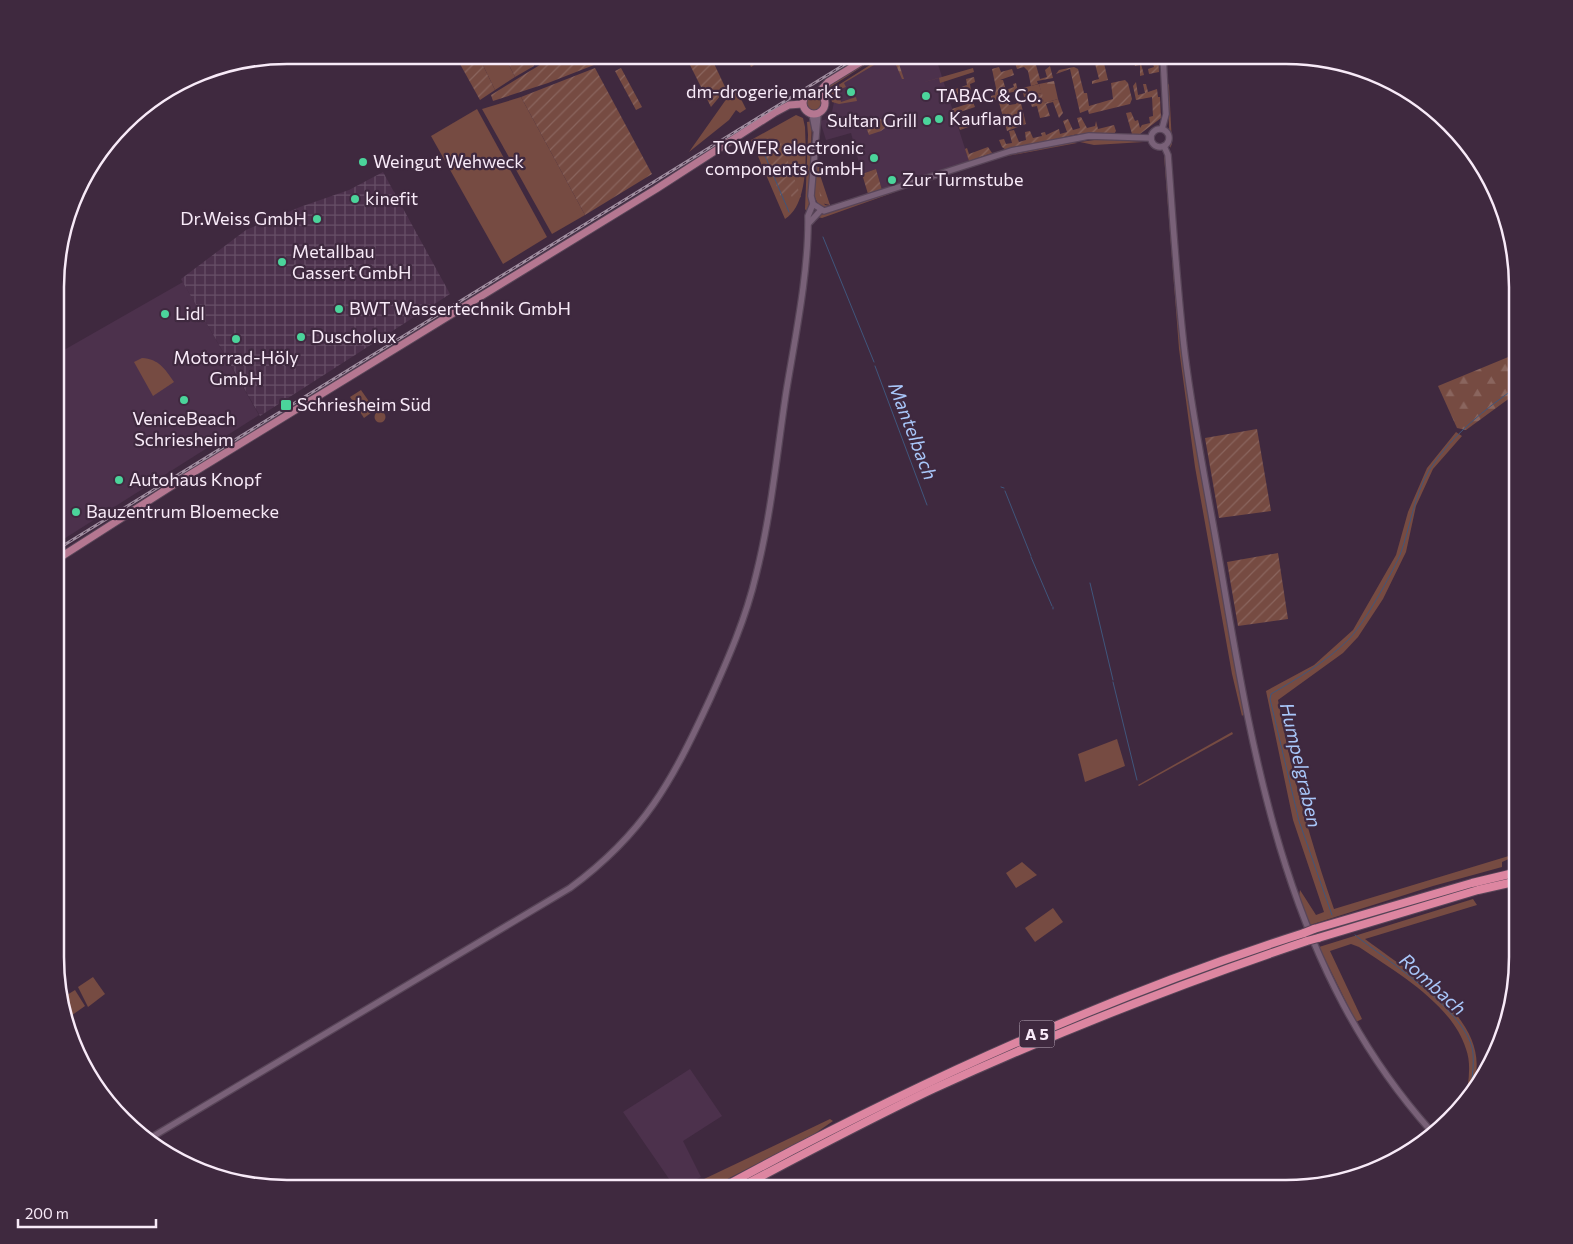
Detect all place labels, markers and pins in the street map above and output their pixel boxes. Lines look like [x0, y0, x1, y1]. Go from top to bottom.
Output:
place label: dm-drogerie markt [686, 80, 841, 102]
place label: TABAC & Co. [936, 84, 1041, 106]
marker: dm-drogerie markt [845, 86, 857, 98]
marker: TABAC & Co. [920, 90, 932, 102]
place label: Kaufland [949, 107, 1022, 129]
place label: Sultan Grill [827, 109, 917, 131]
marker: Kaufland [933, 113, 945, 125]
marker: Sultan Grill [921, 115, 933, 127]
place label: TOWER electronic components GmbH [705, 136, 864, 179]
place label: Weingut Wehweck [373, 150, 524, 172]
marker: TOWER electronic components GmbH [868, 152, 880, 164]
marker: Weingut Wehweck [357, 156, 369, 168]
place label: Zur Turmstube [902, 168, 1023, 190]
marker: Zur Turmstube [886, 174, 898, 186]
place label: kinefit [365, 187, 418, 209]
marker: kinefit [349, 193, 361, 205]
place label: Dr.Weiss GmbH [180, 207, 307, 229]
marker: Dr.Weiss GmbH [311, 213, 323, 225]
place label: Metallbau Gassert GmbH [292, 240, 412, 283]
marker: Metallbau Gassert GmbH [276, 256, 288, 268]
place label: BWT Wassertechnik GmbH [349, 297, 571, 319]
place label: Lidl [175, 302, 205, 324]
marker: BWT Wassertechnik GmbH [333, 303, 345, 315]
marker: Lidl [159, 308, 171, 320]
place label: Duscholux [311, 325, 397, 347]
marker: Duscholux [295, 331, 307, 343]
marker: Motorrad-Höly GmbH [230, 333, 242, 345]
place label: Motorrad-Höly GmbH [173, 346, 299, 389]
place label: Schriesheim Süd [297, 393, 431, 415]
marker: VeniceBeach Schriesheim [178, 394, 190, 406]
marker: Schriesheim Süd [279, 398, 293, 412]
place label: VeniceBeach Schriesheim [132, 407, 236, 450]
place label: Autohaus Knopf [129, 468, 262, 490]
marker: Autohaus Knopf [113, 474, 125, 486]
place label: Bauzentrum Bloemecke [86, 500, 279, 522]
marker: Bauzentrum Bloemecke [70, 506, 82, 518]

